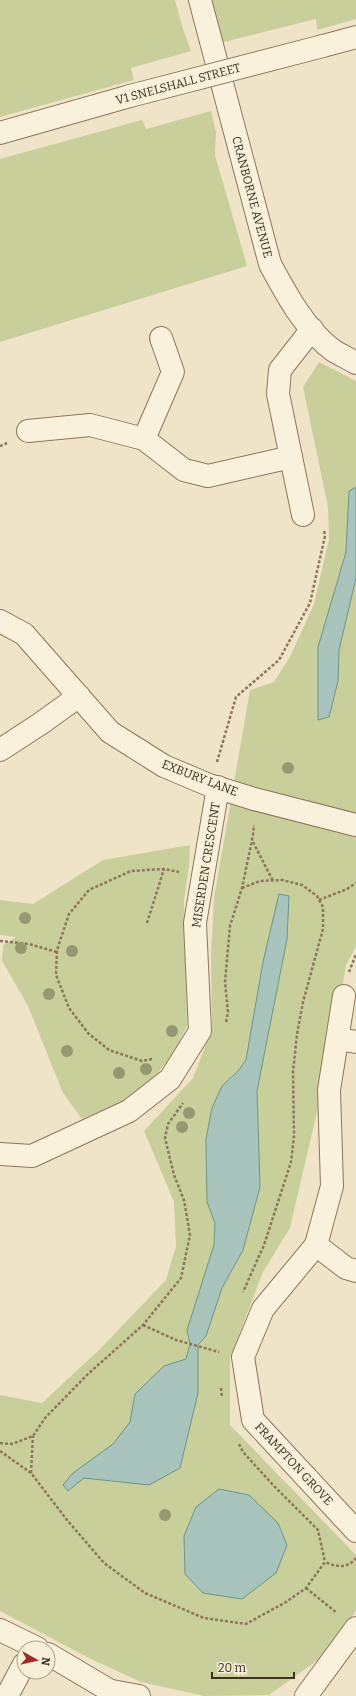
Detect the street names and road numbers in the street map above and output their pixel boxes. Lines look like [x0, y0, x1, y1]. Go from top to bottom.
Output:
street label: V1 SNELSHALL STREET [114, 61, 242, 107]
street label: CRANBORNE AVENUE [229, 135, 275, 259]
street label: EXBURY LANE [160, 757, 240, 799]
street label: MISERDEN CRESCENT [189, 801, 223, 929]
street label: FRAMPTON GROVE [252, 1420, 336, 1508]

